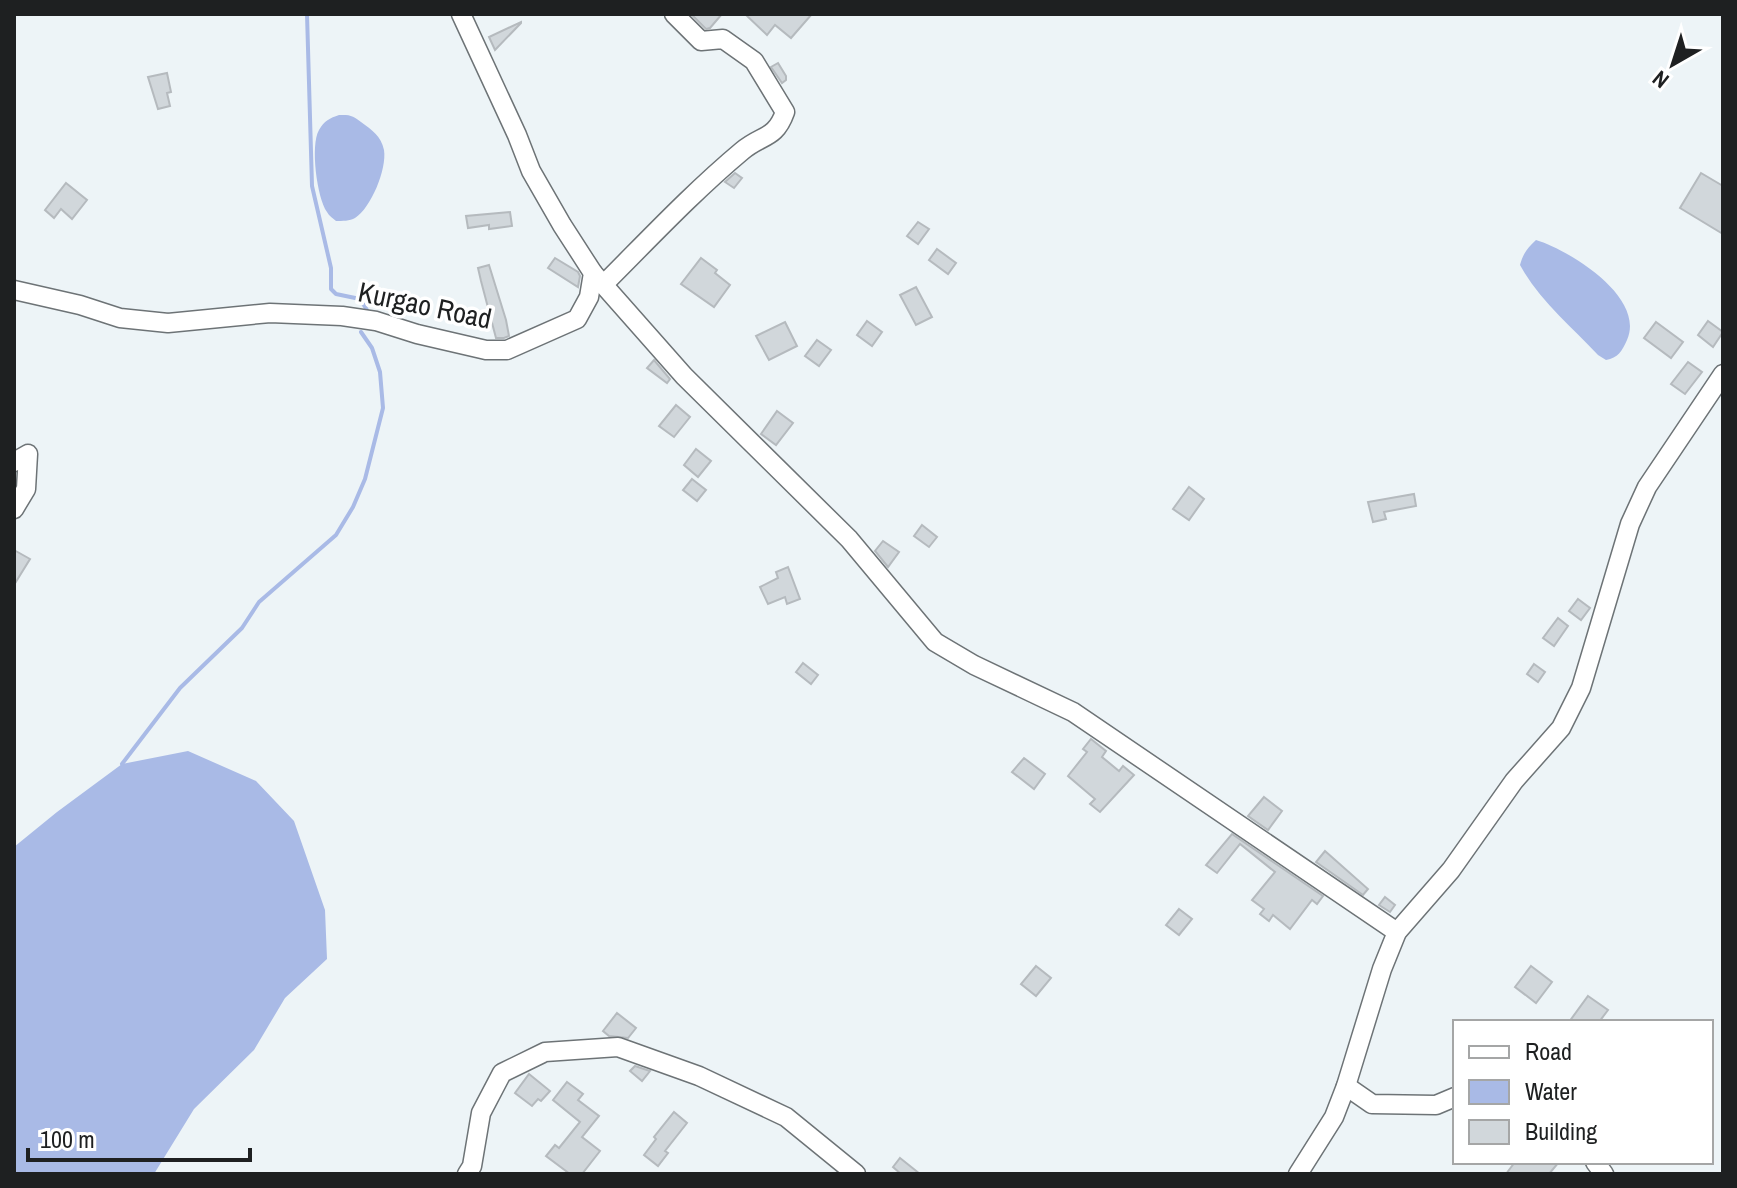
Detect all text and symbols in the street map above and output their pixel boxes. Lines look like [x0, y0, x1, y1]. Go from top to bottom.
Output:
north arrow [1633, 24, 1713, 104]
text: N [1646, 64, 1675, 95]
street label: Kurgao Road [355, 272, 495, 338]
legend [1453, 1020, 1713, 1164]
text: Road [1525, 1035, 1572, 1067]
text: Water [1525, 1075, 1577, 1107]
scale bar [28, 1112, 250, 1162]
text: Building [1525, 1115, 1597, 1147]
text: 100 m [40, 1123, 95, 1155]

